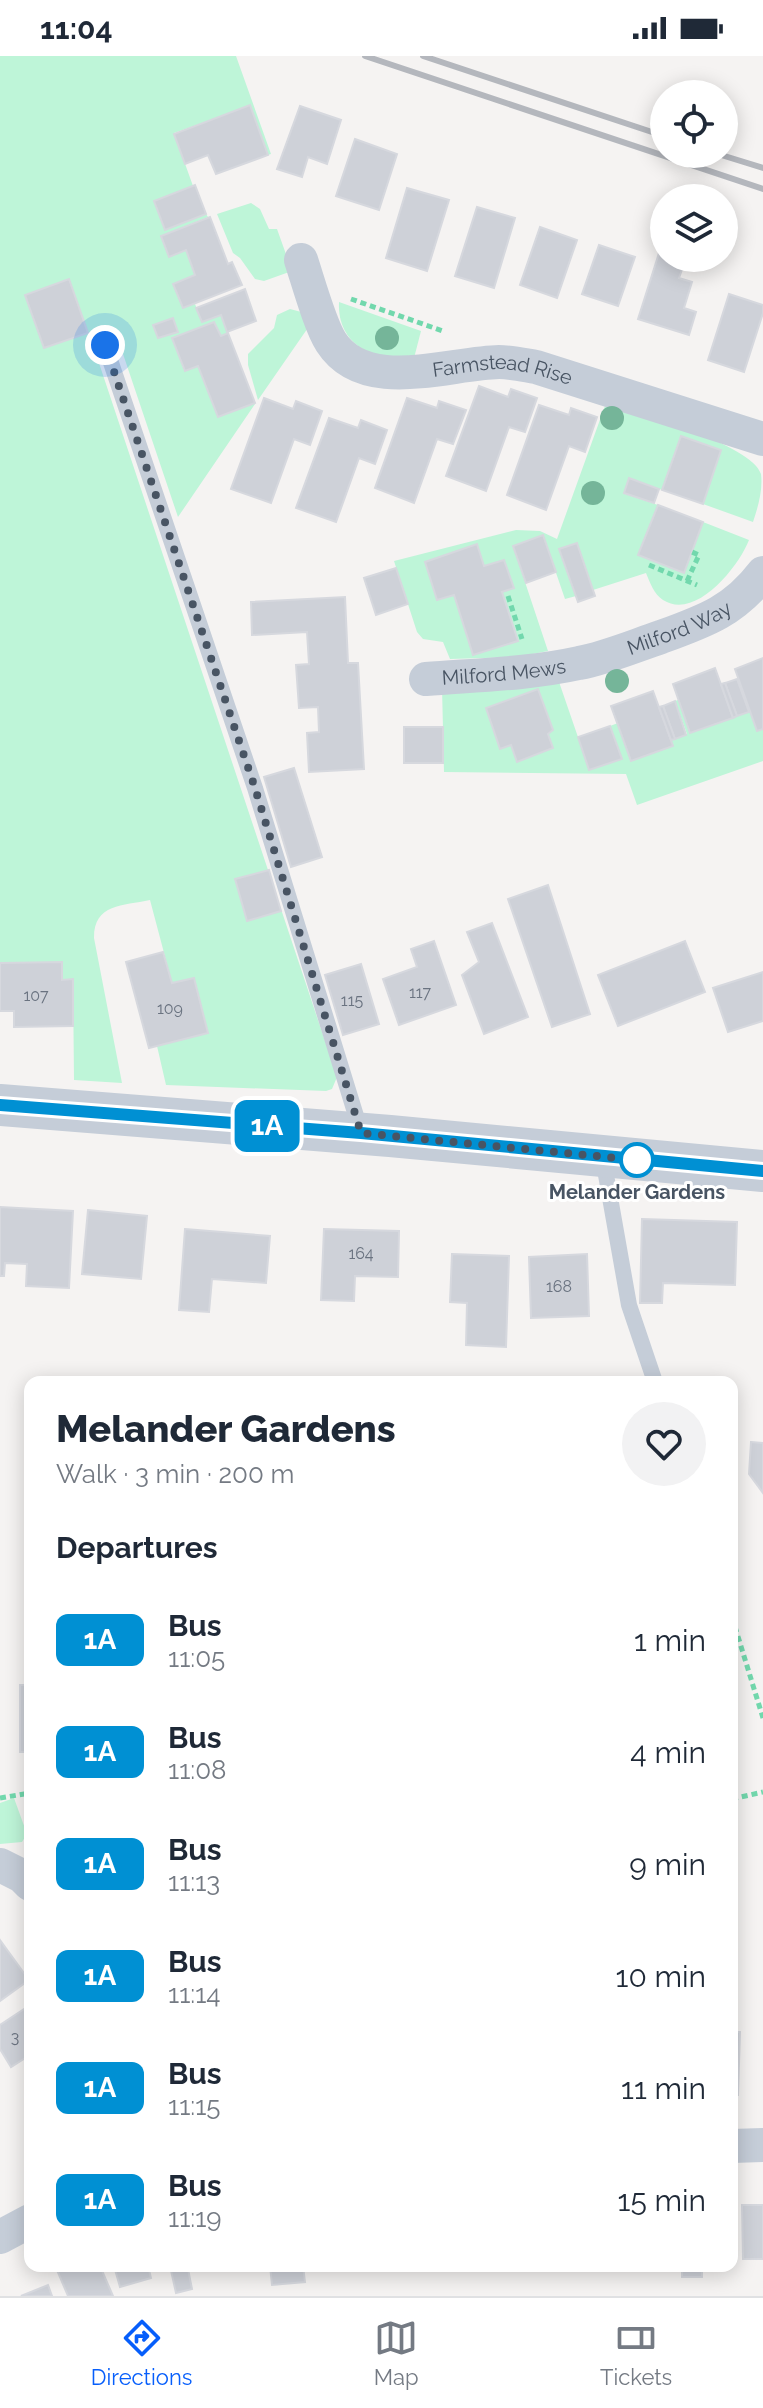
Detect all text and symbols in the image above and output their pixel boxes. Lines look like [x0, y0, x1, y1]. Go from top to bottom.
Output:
text: 11:04 [40, 11, 113, 46]
map controls [650, 80, 738, 272]
button: locate [650, 80, 738, 168]
button: layers [650, 184, 738, 272]
your location [85, 325, 125, 365]
street label: Farmstead Rise [431, 350, 576, 390]
street label: Milford Way [624, 596, 736, 660]
street label: Milford Mews [441, 654, 568, 690]
house number: 117 [409, 983, 432, 1002]
house number: 107 [23, 986, 49, 1005]
house number: 115 [341, 991, 363, 1010]
house number: 109 [157, 999, 183, 1018]
line badge: 1A [231, 1100, 303, 1152]
text: 1A [251, 1109, 283, 1142]
marker: Melander Gardens [620, 1143, 654, 1177]
place label: Melander Gardens [549, 1180, 725, 1204]
house number: 164 [348, 1244, 374, 1263]
house number: 168 [546, 1277, 572, 1296]
button: heart [622, 1402, 706, 1486]
text: Melander Gardens [56, 1406, 396, 1451]
text: Walk · 3 min · 200 m [56, 1459, 294, 1489]
text: Departures [56, 1530, 218, 1565]
text: Bus [168, 1608, 222, 1643]
text: 1A [84, 1623, 116, 1656]
text: 1 min [634, 1623, 706, 1658]
text: 11:05 [168, 1643, 225, 1673]
text: Bus [168, 1720, 222, 1755]
text: 1A [84, 1735, 116, 1768]
text: 4 min [630, 1735, 706, 1770]
text: 11:08 [168, 1755, 226, 1785]
text: Bus [168, 1832, 222, 1867]
text: 1A [84, 1847, 116, 1880]
text: 9 min [629, 1847, 706, 1882]
text: 11:13 [168, 1867, 220, 1897]
text: Bus [168, 1944, 222, 1979]
text: 1A [84, 1959, 116, 1992]
text: 10 min [616, 1959, 706, 1994]
text: 11:14 [168, 1979, 220, 2009]
house number: 3 [11, 2028, 19, 2047]
text: Bus [168, 2056, 222, 2091]
text: 1A [84, 2071, 116, 2104]
text: 11 min [621, 2071, 706, 2106]
text: 11:15 [168, 2091, 220, 2121]
text: Bus [168, 2168, 222, 2203]
text: 1A [84, 2183, 116, 2216]
text: 15 min [618, 2183, 706, 2218]
text: 11:19 [168, 2203, 222, 2233]
tab: Directions [91, 2316, 192, 2390]
tab: Map [374, 2316, 419, 2390]
tab: Tickets [600, 2316, 672, 2390]

